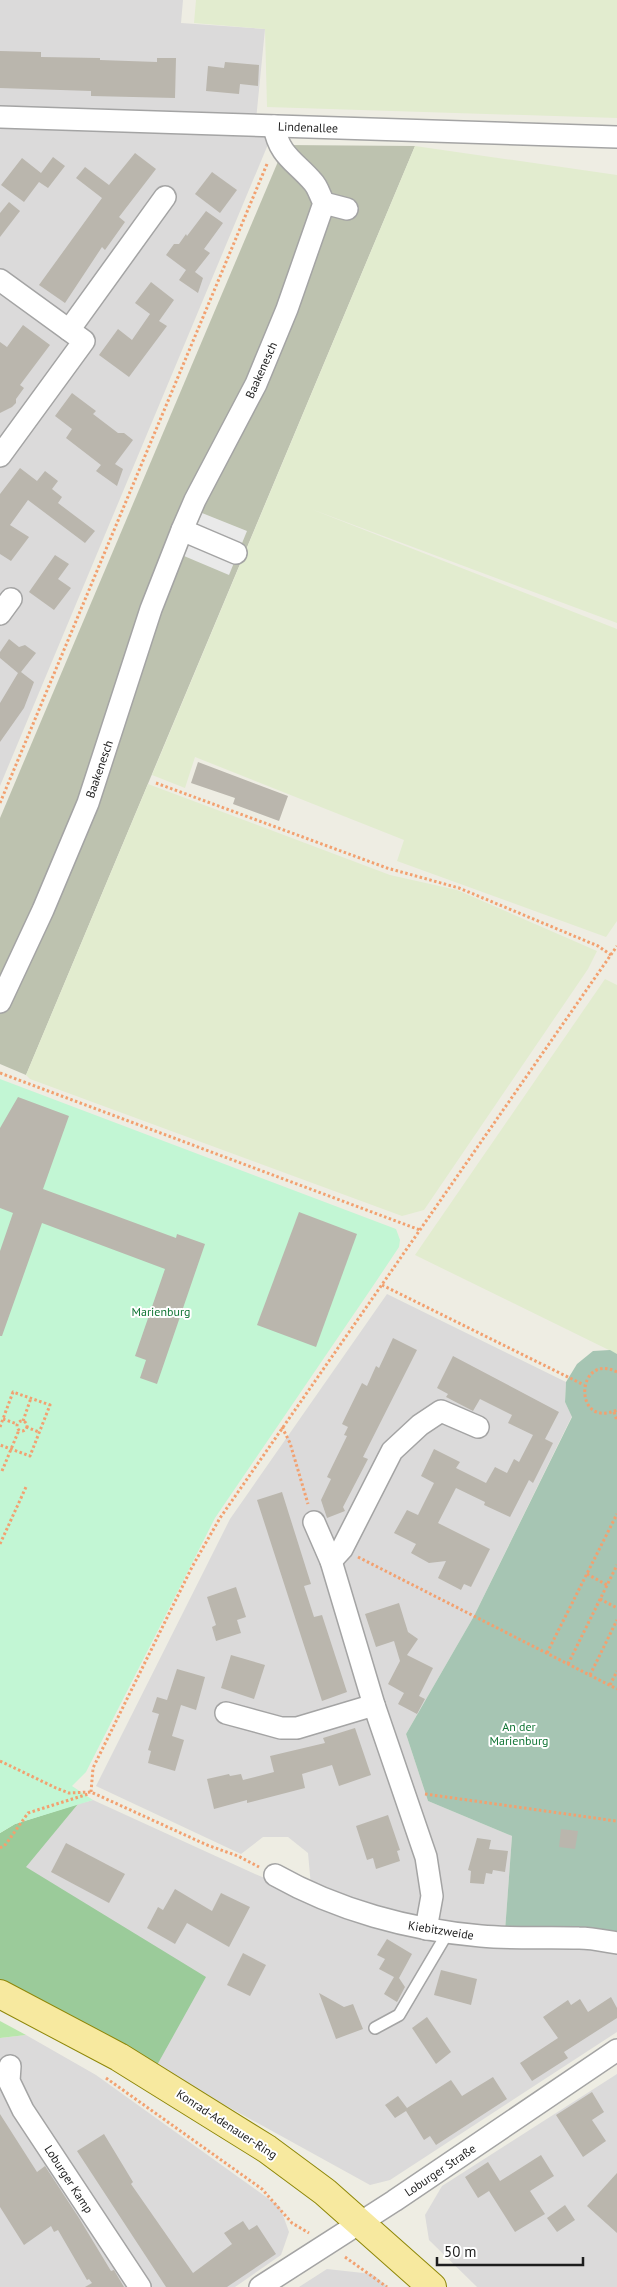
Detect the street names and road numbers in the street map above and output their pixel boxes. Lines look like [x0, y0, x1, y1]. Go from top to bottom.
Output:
street label: Lindenallee [278, 118, 338, 136]
street label: Baakenesch [242, 339, 280, 401]
street label: Baakenesch [82, 738, 116, 800]
street label: Kiebitzweide [407, 1917, 475, 1943]
street label: Konrad-Adenauer-Ring [174, 2086, 280, 2162]
street label: Loburger Straße [402, 2141, 478, 2199]
street label: Loburger Kamp [41, 2142, 97, 2216]

